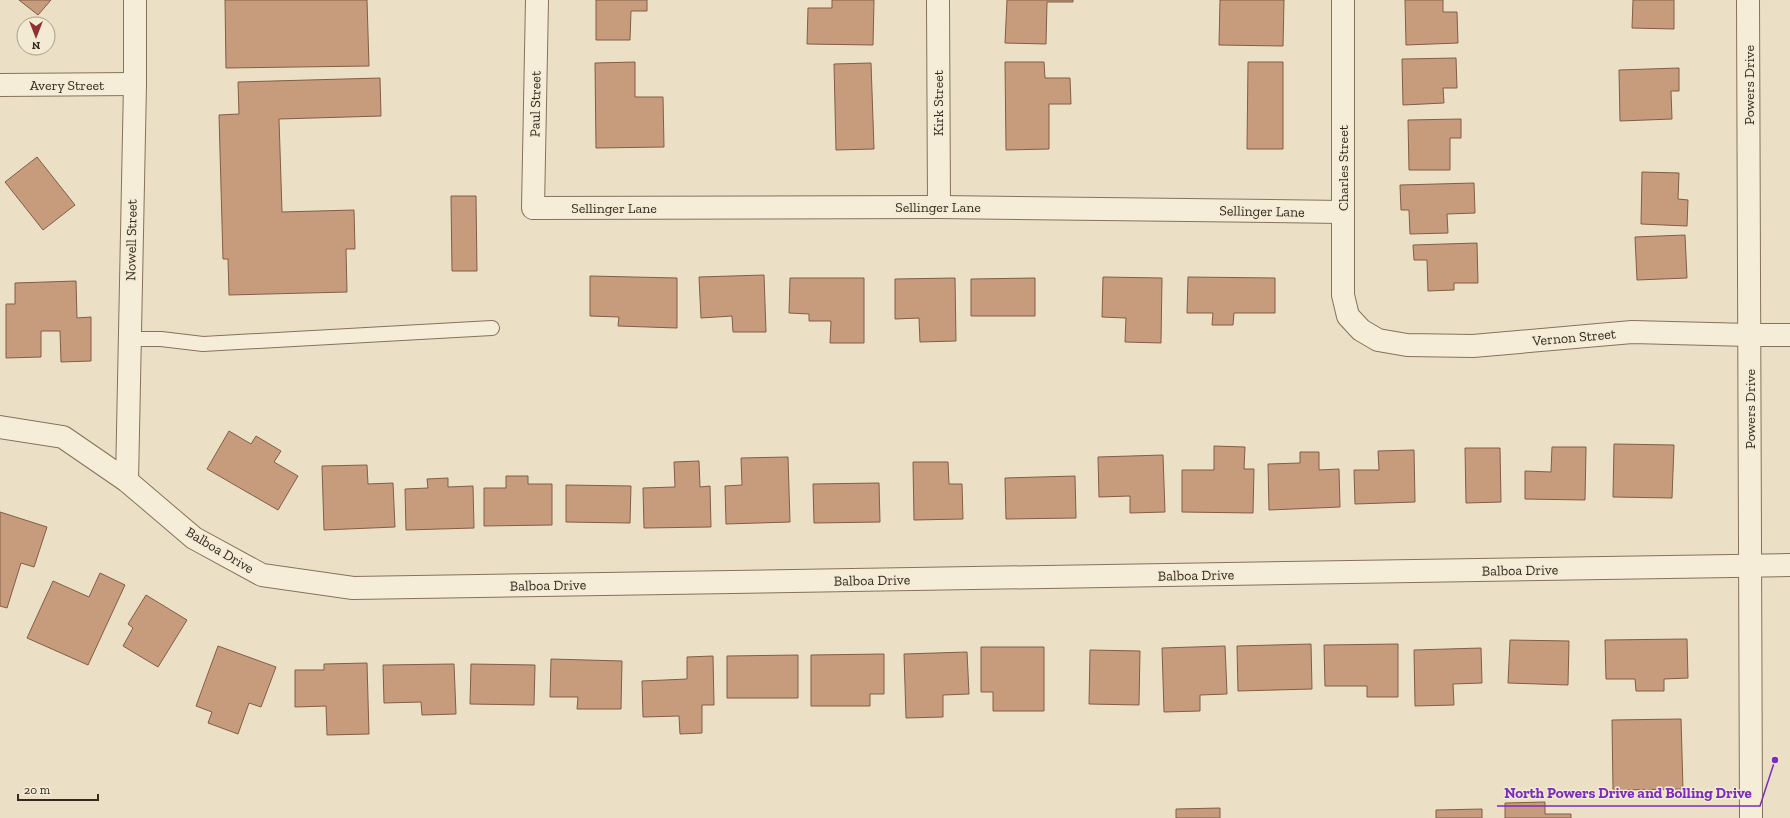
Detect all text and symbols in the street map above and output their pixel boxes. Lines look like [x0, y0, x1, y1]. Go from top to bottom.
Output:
north arrow [16, 16, 56, 56]
text: N [31, 39, 40, 52]
street label: Powers Drive [1741, 45, 1758, 125]
street label: Kirk Street [930, 69, 947, 136]
street label: Paul Street [526, 70, 545, 137]
street label: Avery Street [30, 77, 105, 94]
street label: Charles Street [1335, 124, 1352, 211]
street label: Nowell Street [122, 198, 141, 281]
street label: Sellinger Lane [895, 199, 981, 216]
street label: Sellinger Lane [571, 200, 657, 217]
street label: Sellinger Lane [1219, 202, 1305, 221]
street label: Vernon Street [1531, 325, 1617, 350]
street label: Powers Drive [1742, 369, 1759, 449]
street label: Balboa Drive [183, 523, 257, 578]
street label: Balboa Drive [1482, 561, 1559, 580]
street label: Balboa Drive [1158, 566, 1235, 585]
street label: Balboa Drive [834, 571, 911, 590]
street label: Balboa Drive [510, 576, 587, 595]
scale bar [18, 776, 98, 802]
callout: North Powers Drive and Bolling Drive [1497, 779, 1760, 806]
text: 20 m [24, 783, 51, 797]
text: North Powers Drive and Bolling Drive [1504, 784, 1752, 802]

